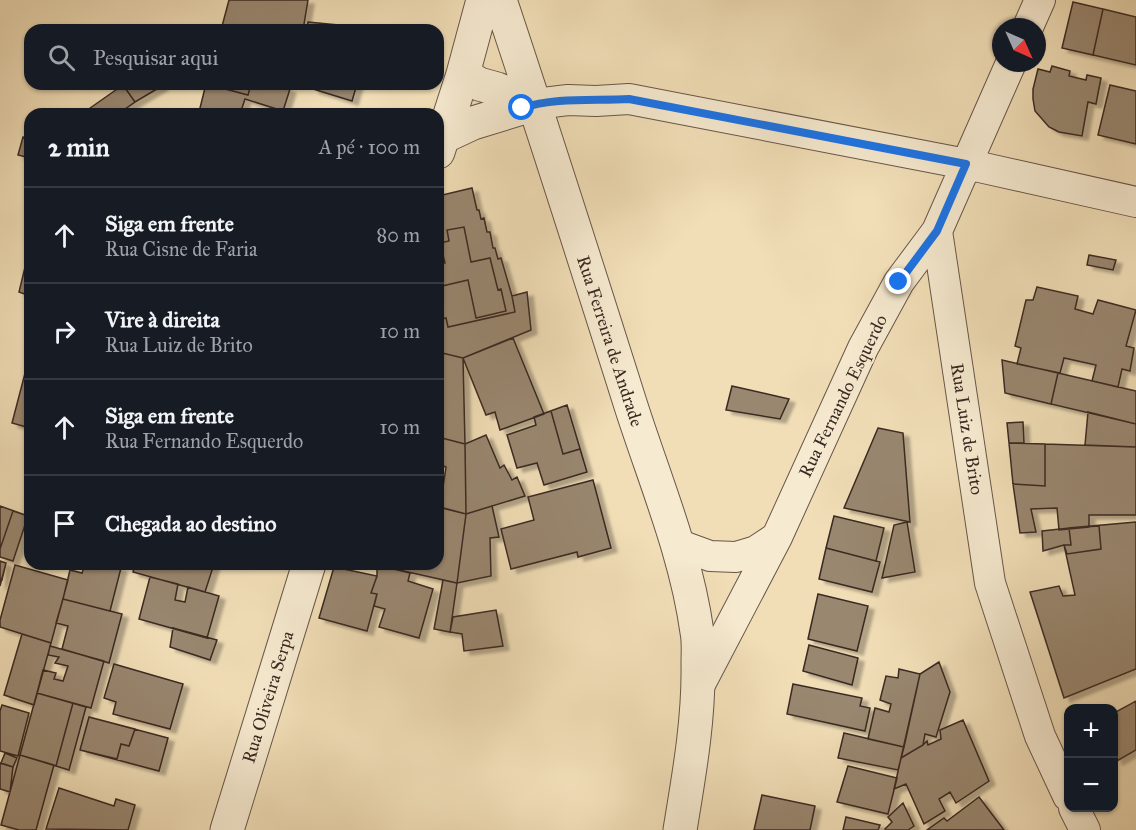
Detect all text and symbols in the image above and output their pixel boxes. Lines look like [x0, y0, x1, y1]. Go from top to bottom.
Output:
north arrow [992, 18, 1046, 72]
search box [24, 24, 444, 90]
icon: search [45, 41, 78, 74]
text: Pesquisar aqui [93, 44, 218, 71]
route start [508, 94, 534, 120]
text: 2 min [48, 131, 109, 163]
text: A pé · 100 m [319, 135, 420, 159]
text: Siga em frente [105, 210, 234, 237]
icon: ahead [48, 219, 81, 252]
text: 80 m [377, 223, 420, 247]
text: Rua Cisne de Faria [105, 237, 257, 261]
street label: Rua Ferreira de Andrade [572, 253, 648, 429]
route end [885, 268, 911, 294]
text: Vire à direita [105, 306, 220, 333]
street label: Rua Fernando Esquerdo [794, 311, 893, 481]
icon: right [48, 315, 81, 348]
text: 10 m [379, 319, 420, 343]
text: Rua Luiz de Brito [105, 333, 253, 357]
street label: Rua Luiz de Brito [946, 362, 988, 496]
text: Siga em frente [105, 402, 234, 429]
icon: ahead [48, 411, 81, 444]
text: 10 m [379, 415, 420, 439]
text: Rua Fernando Esquerdo [105, 429, 303, 453]
icon: arrive [48, 507, 81, 540]
text: Chegada ao destino [105, 510, 276, 537]
street label: Rua Oliveira Serpa [237, 628, 299, 766]
map controls [1064, 704, 1118, 812]
button: + [1064, 704, 1118, 758]
button: − [1064, 758, 1118, 812]

